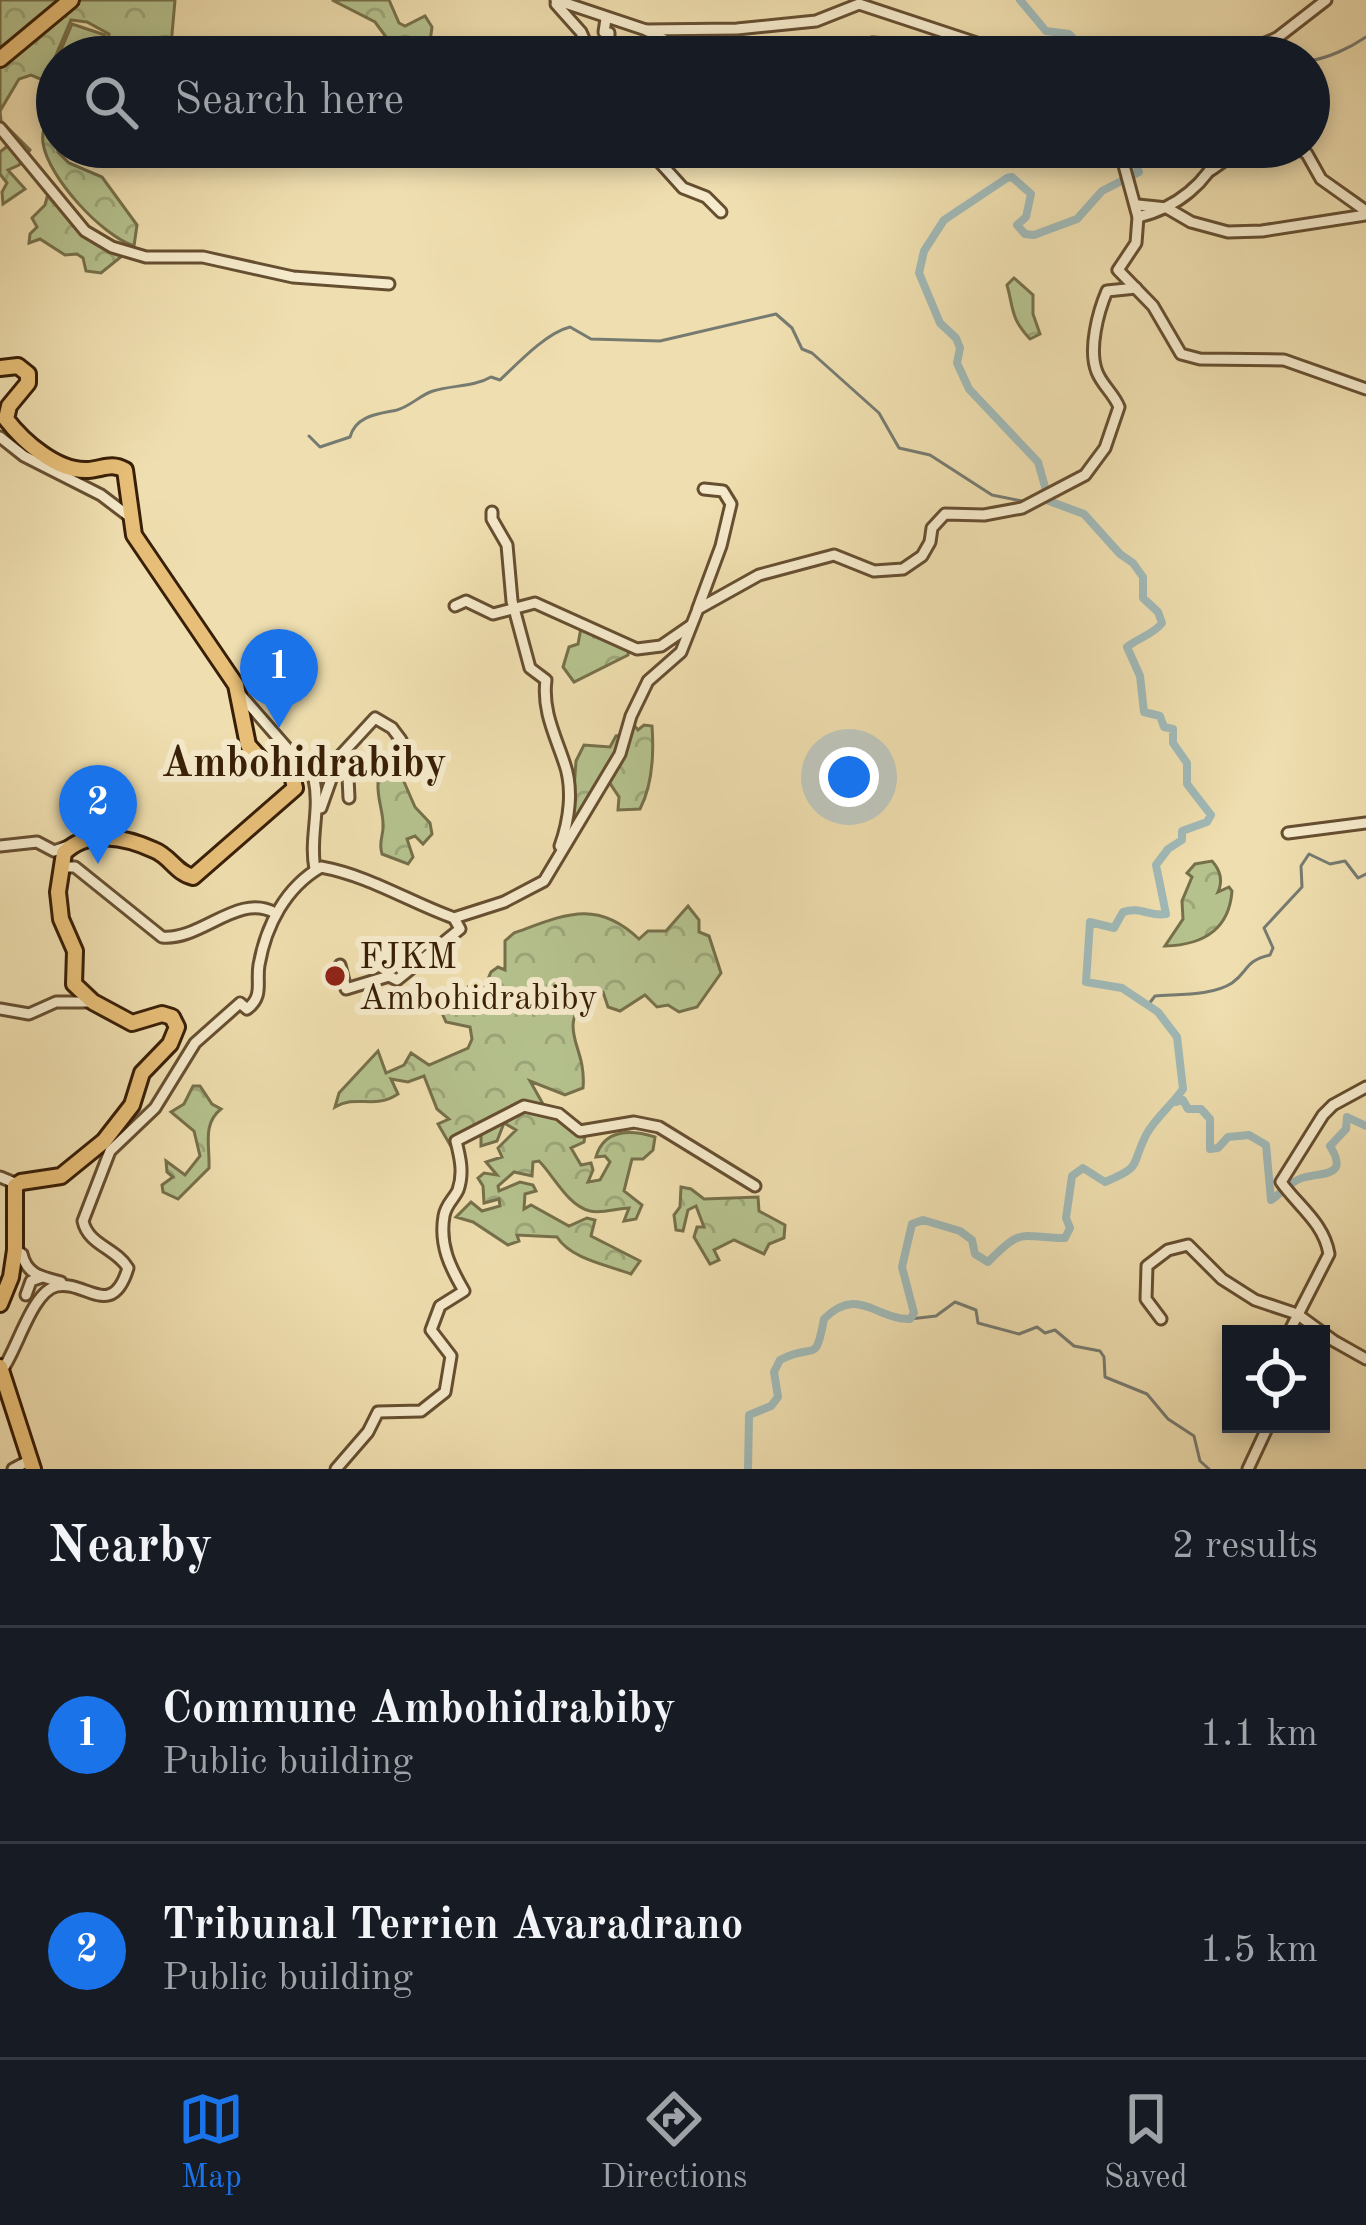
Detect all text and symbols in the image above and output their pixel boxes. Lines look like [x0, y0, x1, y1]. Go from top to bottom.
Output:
search box [36, 36, 1330, 168]
icon: search [78, 69, 144, 135]
text: Search here [174, 79, 404, 124]
pin: 1 [240, 629, 318, 728]
district label: Ambohidrabiby [161, 744, 447, 786]
your location [819, 747, 879, 807]
pin: 2 [59, 765, 137, 864]
place label: FJKM Ambohidrabiby [359, 941, 598, 1018]
marker: FJKM Ambohidrabiby [322, 963, 348, 989]
map controls [1222, 1325, 1330, 1433]
button: locate [1222, 1325, 1330, 1433]
text: Nearby [48, 1522, 213, 1573]
text: 2 results [1172, 1527, 1318, 1566]
text: Commune Ambohidrabiby [162, 1688, 676, 1733]
text: 1 [76, 1715, 98, 1754]
text: 1.1 km [1200, 1715, 1318, 1754]
text: Public building [162, 1743, 413, 1782]
text: Tribunal Terrien Avaradrano [162, 1904, 743, 1949]
text: 2 [76, 1931, 98, 1970]
text: 1.5 km [1200, 1931, 1318, 1970]
text: Public building [162, 1959, 413, 1998]
tab: Map [178, 2086, 244, 2199]
tab: Directions [601, 2086, 747, 2199]
tab: Saved [1104, 2086, 1188, 2199]

